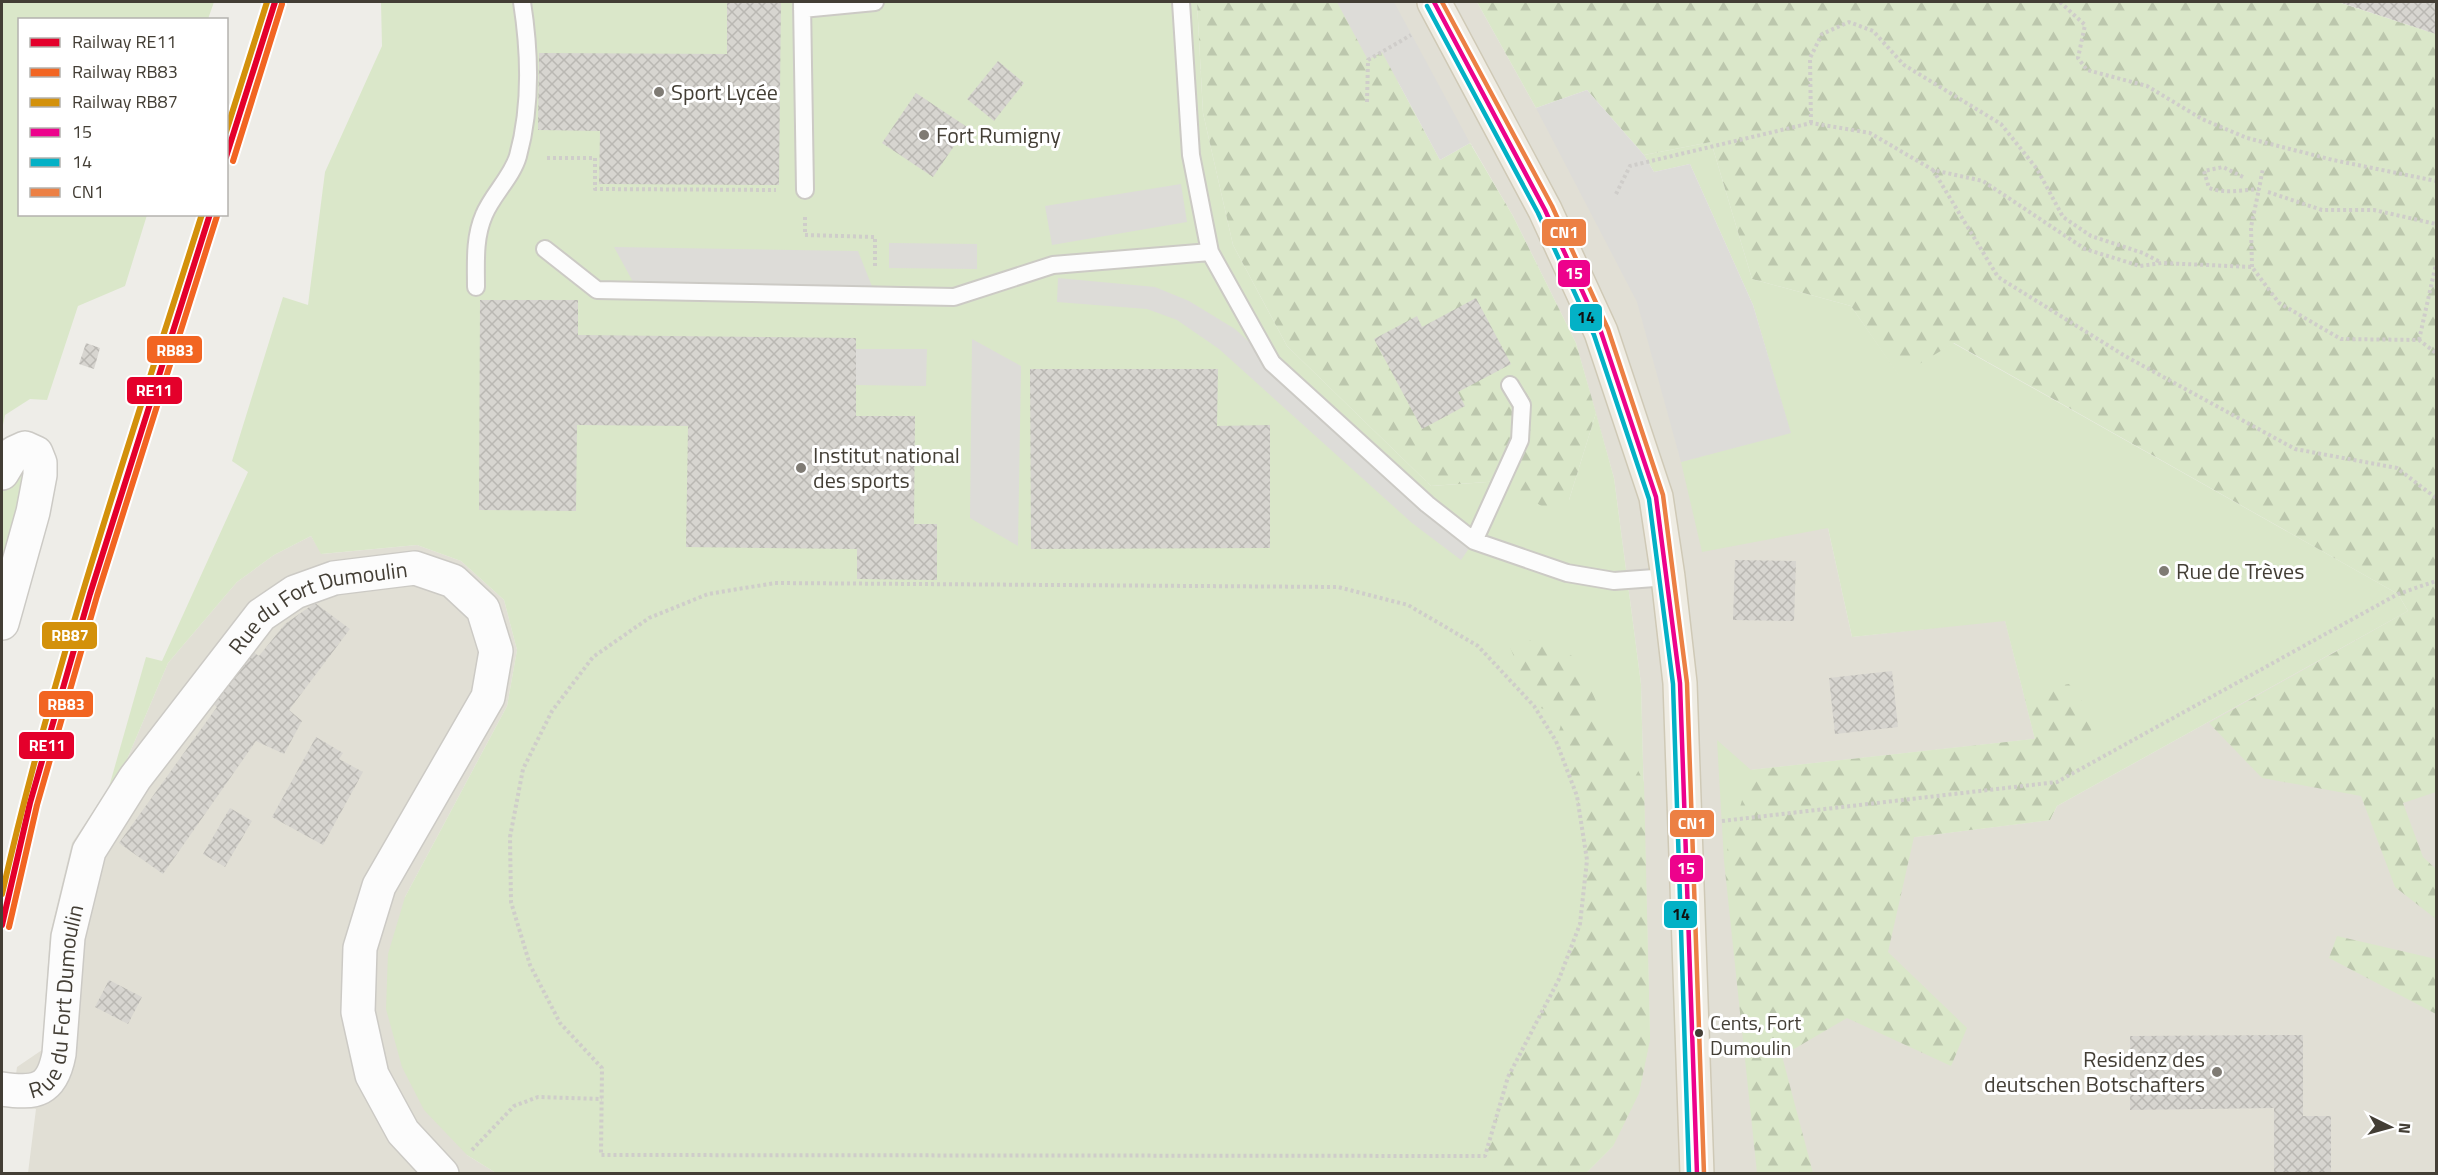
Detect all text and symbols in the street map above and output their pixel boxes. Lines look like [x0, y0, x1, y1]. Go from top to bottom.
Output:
legend [18, 18, 228, 216]
text: Railway RE11 [72, 28, 177, 55]
text: Railway RB83 [72, 58, 178, 85]
place label: Sport Lycée [671, 75, 778, 109]
marker: Sport Lycée [652, 85, 666, 99]
text: Railway RB87 [72, 88, 178, 115]
text: 15 [72, 118, 92, 145]
place label: Fort Rumigny [936, 118, 1061, 152]
marker: Fort Rumigny [917, 128, 931, 142]
text: 14 [72, 148, 92, 175]
text: CN1 [72, 178, 104, 205]
line badge: CN1 [1541, 218, 1587, 247]
text: CN1 [1550, 220, 1578, 244]
line badge: 15 [1557, 259, 1591, 288]
text: 15 [1565, 261, 1583, 285]
line badge: 14 [1569, 303, 1603, 332]
text: 14 [1577, 305, 1595, 329]
line badge: RB83 [146, 335, 203, 364]
text: RB83 [156, 338, 194, 362]
line badge: RE11 [126, 376, 183, 405]
text: RE11 [136, 378, 172, 402]
place label: Institut national des sports [813, 438, 960, 497]
marker: Institut national des sports [794, 461, 808, 475]
street label: Rue du Fort Dumoulin [220, 552, 409, 661]
place label: Rue de Trèves [2176, 554, 2304, 588]
marker: Rue de Trèves [2157, 564, 2171, 578]
line badge: RB87 [41, 621, 98, 650]
text: RB87 [51, 623, 89, 647]
line badge: RB83 [38, 690, 94, 718]
text: RB83 [47, 692, 85, 716]
line badge: RE11 [18, 731, 75, 760]
text: RE11 [29, 733, 65, 757]
line badge: CN1 [1669, 809, 1715, 838]
text: CN1 [1678, 811, 1706, 835]
line badge: 15 [1669, 854, 1704, 883]
text: 15 [1677, 856, 1695, 880]
line badge: 14 [1663, 900, 1698, 929]
street label: Rue du Fort Dumoulin [24, 901, 92, 1107]
text: 14 [1672, 902, 1690, 926]
place label: Cents, Fort Dumoulin [1710, 1007, 1801, 1063]
marker: Cents, Fort Dumoulin [1693, 1027, 1705, 1039]
place label: Residenz des deutschen Botschafters [1984, 1042, 2205, 1101]
marker: Residenz des deutschen Botschafters [2210, 1065, 2224, 1079]
north arrow [2360, 1097, 2420, 1157]
text: N [2393, 1122, 2417, 1135]

